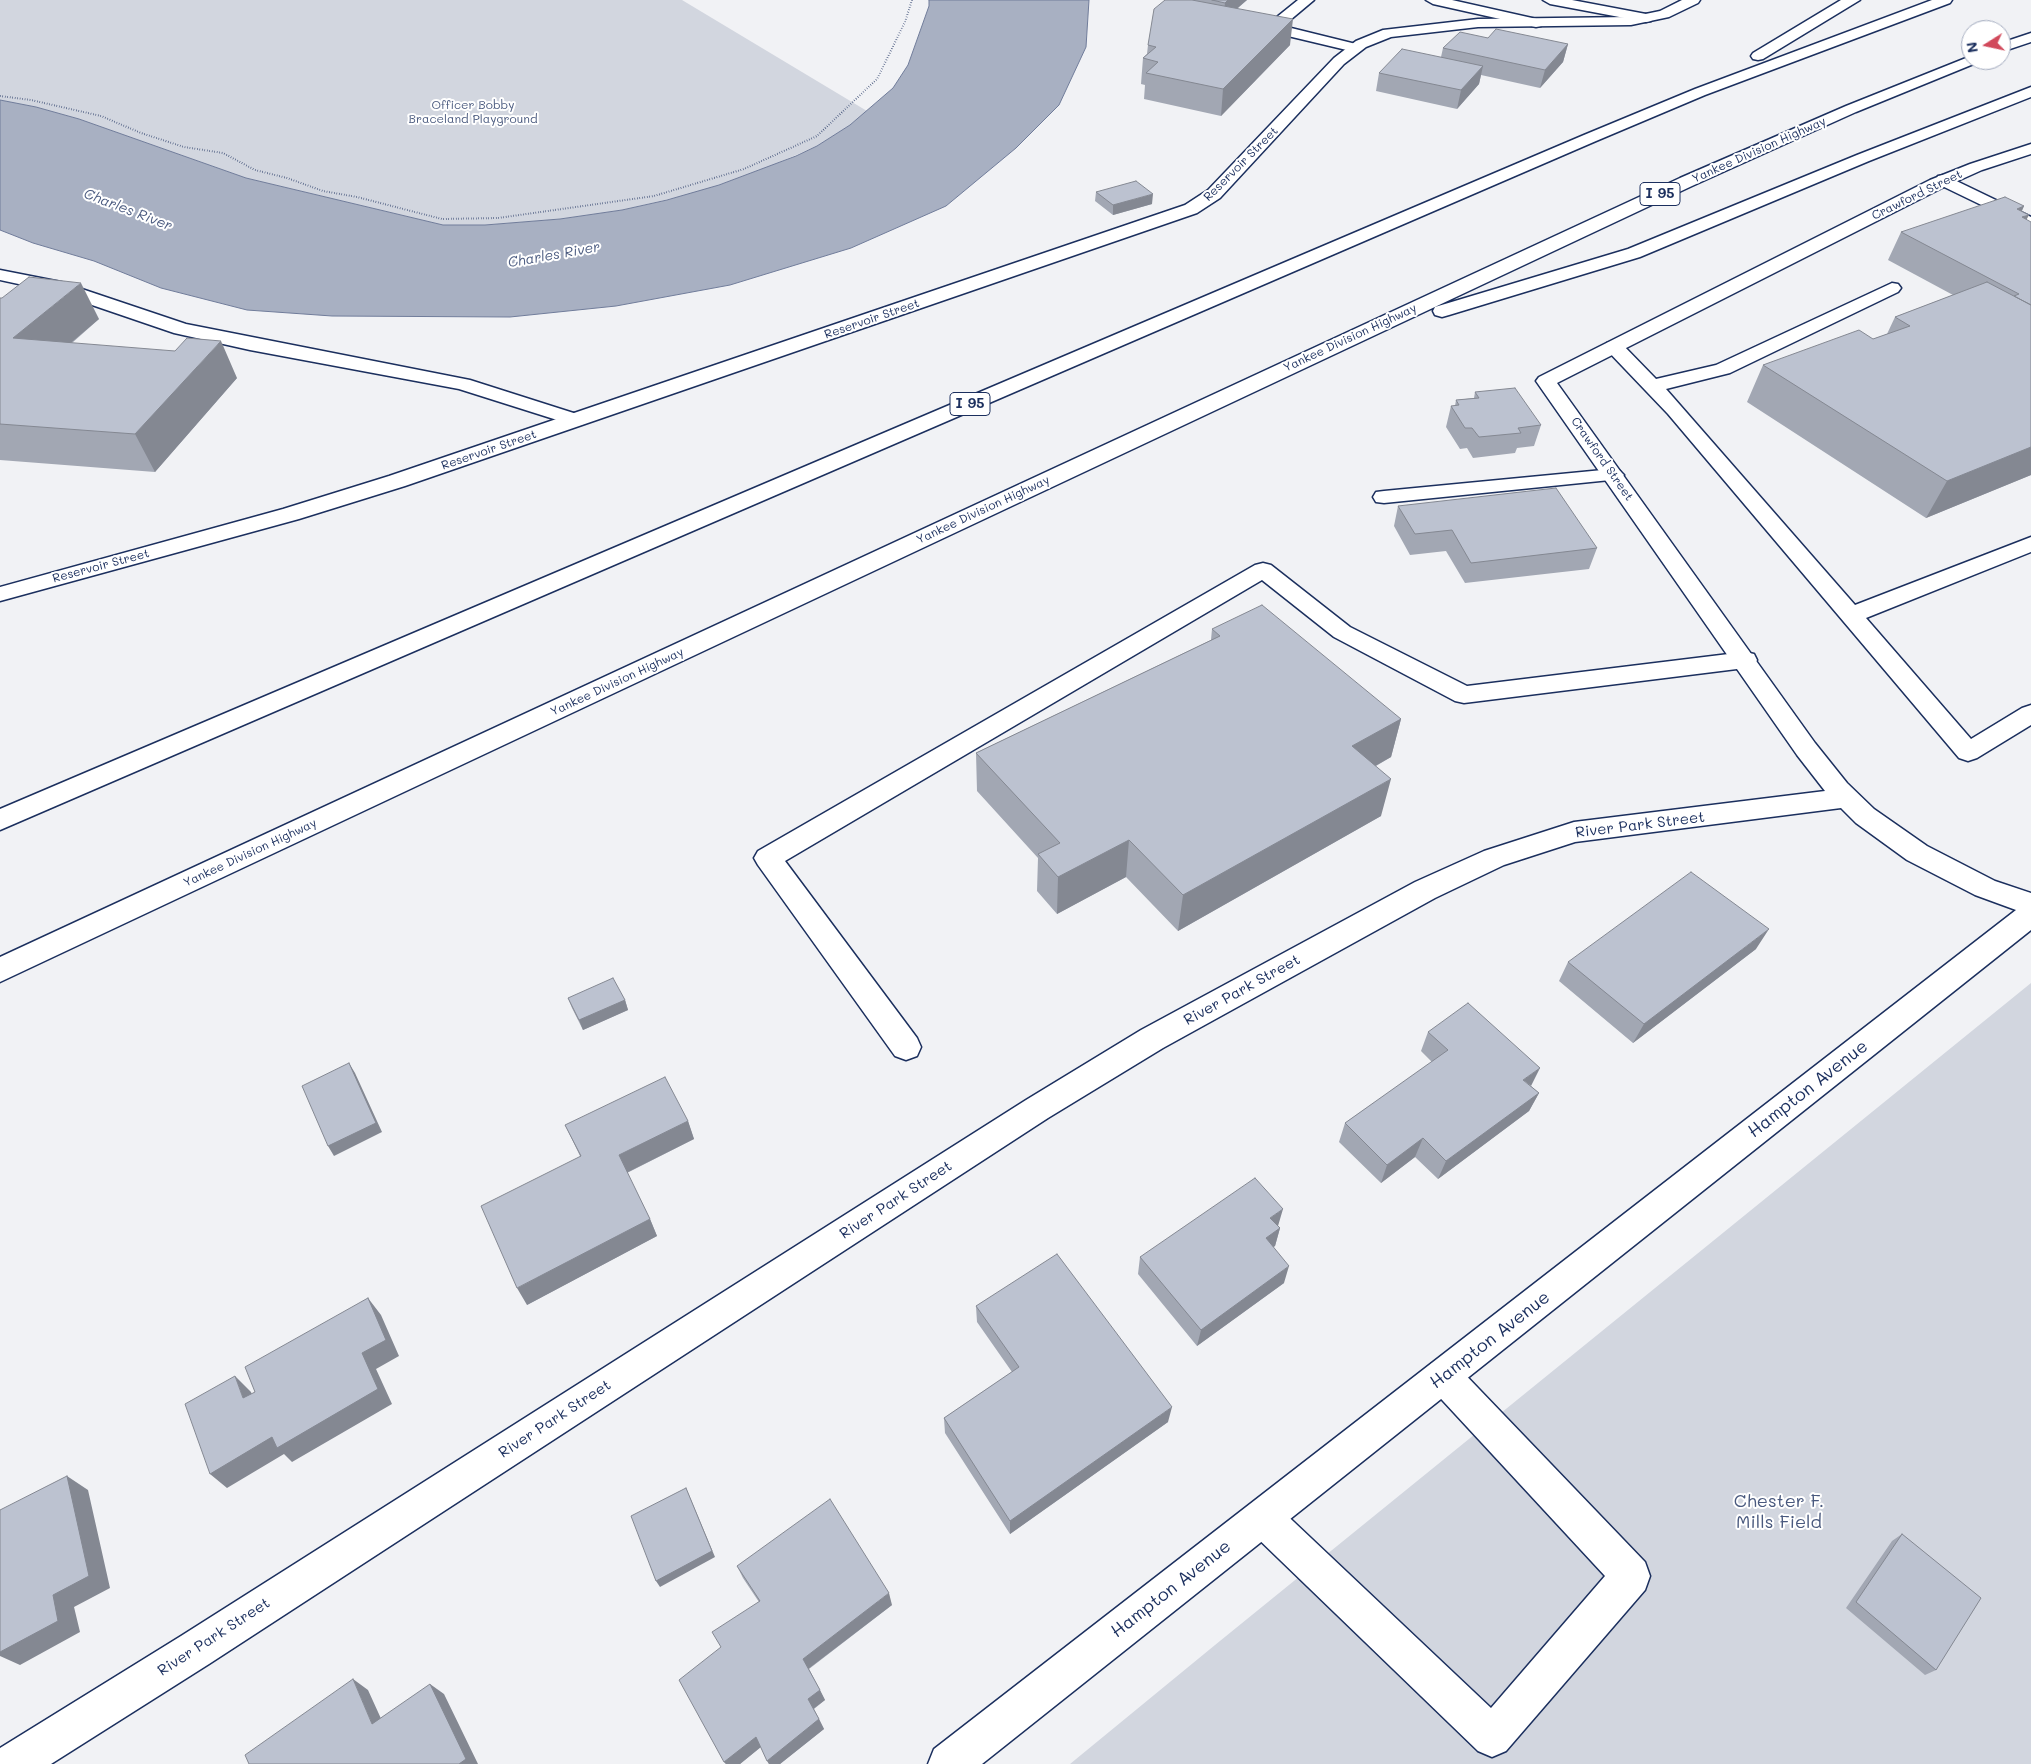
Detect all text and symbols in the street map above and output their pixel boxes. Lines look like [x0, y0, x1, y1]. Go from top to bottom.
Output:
north arrow [1961, 20, 2011, 70]
text: N [1961, 41, 1982, 54]
park label: Officer Bobby Braceland Playground [408, 98, 538, 126]
street label: Yankee Division Highway [1690, 114, 1828, 186]
street label: Reservoir Street [1201, 124, 1281, 204]
street label: Crawford Street [1869, 167, 1965, 223]
road number: I 95 [1640, 182, 1680, 205]
water label: Charles River [81, 185, 175, 235]
water label: Charles River [507, 239, 601, 271]
street label: Reservoir Street [823, 296, 921, 342]
street label: Yankee Division Highway [1281, 301, 1419, 375]
road number: I 95 [950, 392, 990, 416]
street label: Crawford Street [1568, 414, 1636, 504]
street label: Reservoir Street [440, 427, 538, 473]
street label: Yankee Division Highway [914, 473, 1052, 547]
street label: Reservoir Street [51, 546, 151, 586]
street label: Yankee Division Highway [548, 645, 686, 719]
street label: River Park Street [1574, 808, 1706, 842]
street label: Yankee Division Highway [181, 816, 319, 890]
street label: River Park Street [1181, 951, 1303, 1029]
street label: Hampton Avenue [1744, 1036, 1872, 1142]
street label: River Park Street [836, 1157, 956, 1243]
street label: Hampton Avenue [1426, 1287, 1554, 1393]
street label: River Park Street [495, 1376, 615, 1462]
park label: Chester F. Mills Field [1734, 1490, 1824, 1532]
street label: Hampton Avenue [1107, 1536, 1235, 1642]
street label: River Park Street [154, 1594, 274, 1680]

